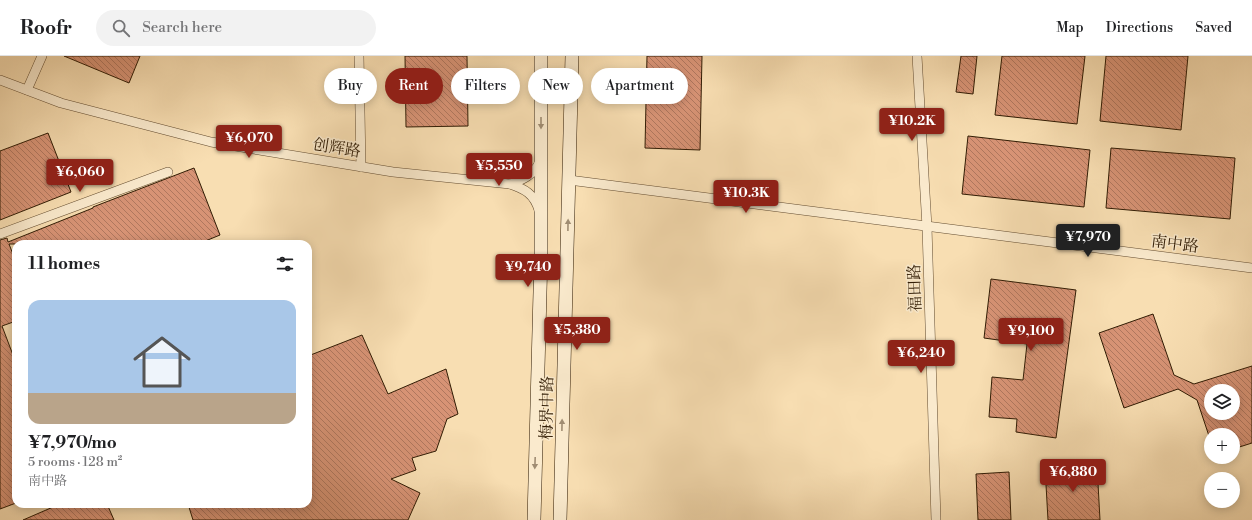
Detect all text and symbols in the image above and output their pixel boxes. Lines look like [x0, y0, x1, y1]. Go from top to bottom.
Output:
search box [96, 10, 376, 46]
text: Roofr [20, 16, 72, 40]
icon: search [110, 17, 132, 39]
text: Search here [142, 18, 222, 37]
text: Map [1056, 19, 1084, 37]
text: Directions [1106, 19, 1173, 37]
text: Saved [1195, 19, 1232, 37]
chip: Buy [324, 68, 377, 104]
chip: Rent [385, 68, 443, 104]
chip: Filters [451, 68, 520, 104]
chip: New [528, 68, 583, 104]
chip: Apartment [591, 68, 688, 104]
pin: ¥10.2K [879, 108, 945, 142]
text: ¥10.2K [888, 113, 936, 129]
one-way arrow [538, 117, 544, 130]
pin: ¥6,070 [216, 125, 282, 159]
text: ¥6,070 [225, 130, 273, 146]
street label: 创辉路 [312, 134, 362, 162]
pin: ¥5,550 [466, 153, 532, 187]
text: ¥5,550 [475, 158, 523, 174]
pin: ¥6,060 [47, 159, 113, 193]
text: ¥6,060 [55, 164, 105, 180]
pin: ¥10.3K [713, 180, 779, 214]
text: ¥10.3K [722, 185, 770, 201]
one-way arrow [564, 219, 571, 231]
pin: ¥7,970 [1055, 224, 1121, 258]
text: ¥7,970 [1065, 229, 1111, 245]
street label: 南中路 [1150, 231, 1200, 257]
text: 11 homes [28, 253, 100, 275]
icon: filters [274, 253, 296, 275]
pin: ¥9,740 [495, 254, 561, 288]
text: ¥9,740 [504, 259, 552, 275]
street label: 福田路 [904, 264, 926, 312]
pin: ¥5,380 [544, 317, 610, 351]
pin: ¥9,100 [998, 318, 1064, 352]
text: ¥5,380 [553, 322, 601, 338]
text: ¥9,100 [1007, 323, 1055, 339]
icon: home [126, 326, 198, 398]
pin: ¥6,240 [888, 340, 954, 374]
text: ¥6,240 [897, 345, 945, 361]
street label: 梅界中路 [536, 376, 558, 440]
map controls [1204, 384, 1240, 508]
button: layers [1204, 384, 1240, 420]
one-way arrow [559, 419, 566, 431]
button: + [1204, 428, 1240, 464]
text: ¥7,970/mo [28, 432, 117, 454]
text: 5 rooms · 128 m² [28, 454, 122, 470]
one-way arrow [532, 457, 539, 469]
pin: ¥6,880 [1040, 459, 1106, 493]
text: ¥6,880 [1049, 464, 1097, 480]
button: − [1204, 472, 1240, 508]
text: 南中路 [28, 473, 67, 489]

